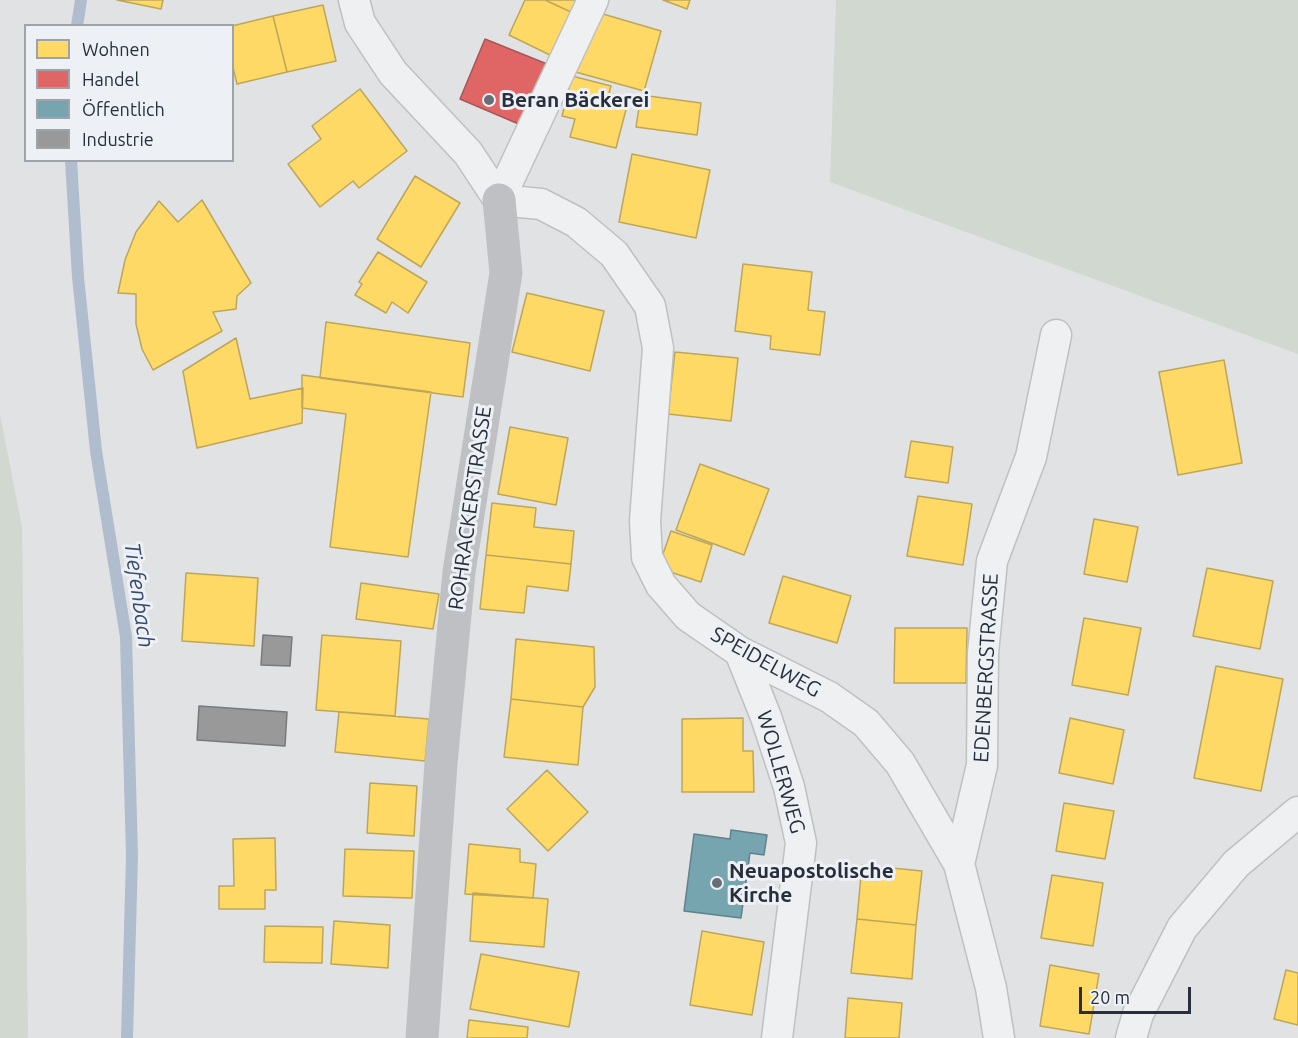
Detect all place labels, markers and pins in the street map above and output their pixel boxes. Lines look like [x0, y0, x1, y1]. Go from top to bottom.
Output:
place label: Beran Bäckerei [501, 87, 649, 113]
marker: Beran Bäckerei [482, 93, 496, 107]
place label: Neuapostolische Kirche [729, 858, 894, 908]
marker: Neuapostolische Kirche [710, 876, 724, 890]

